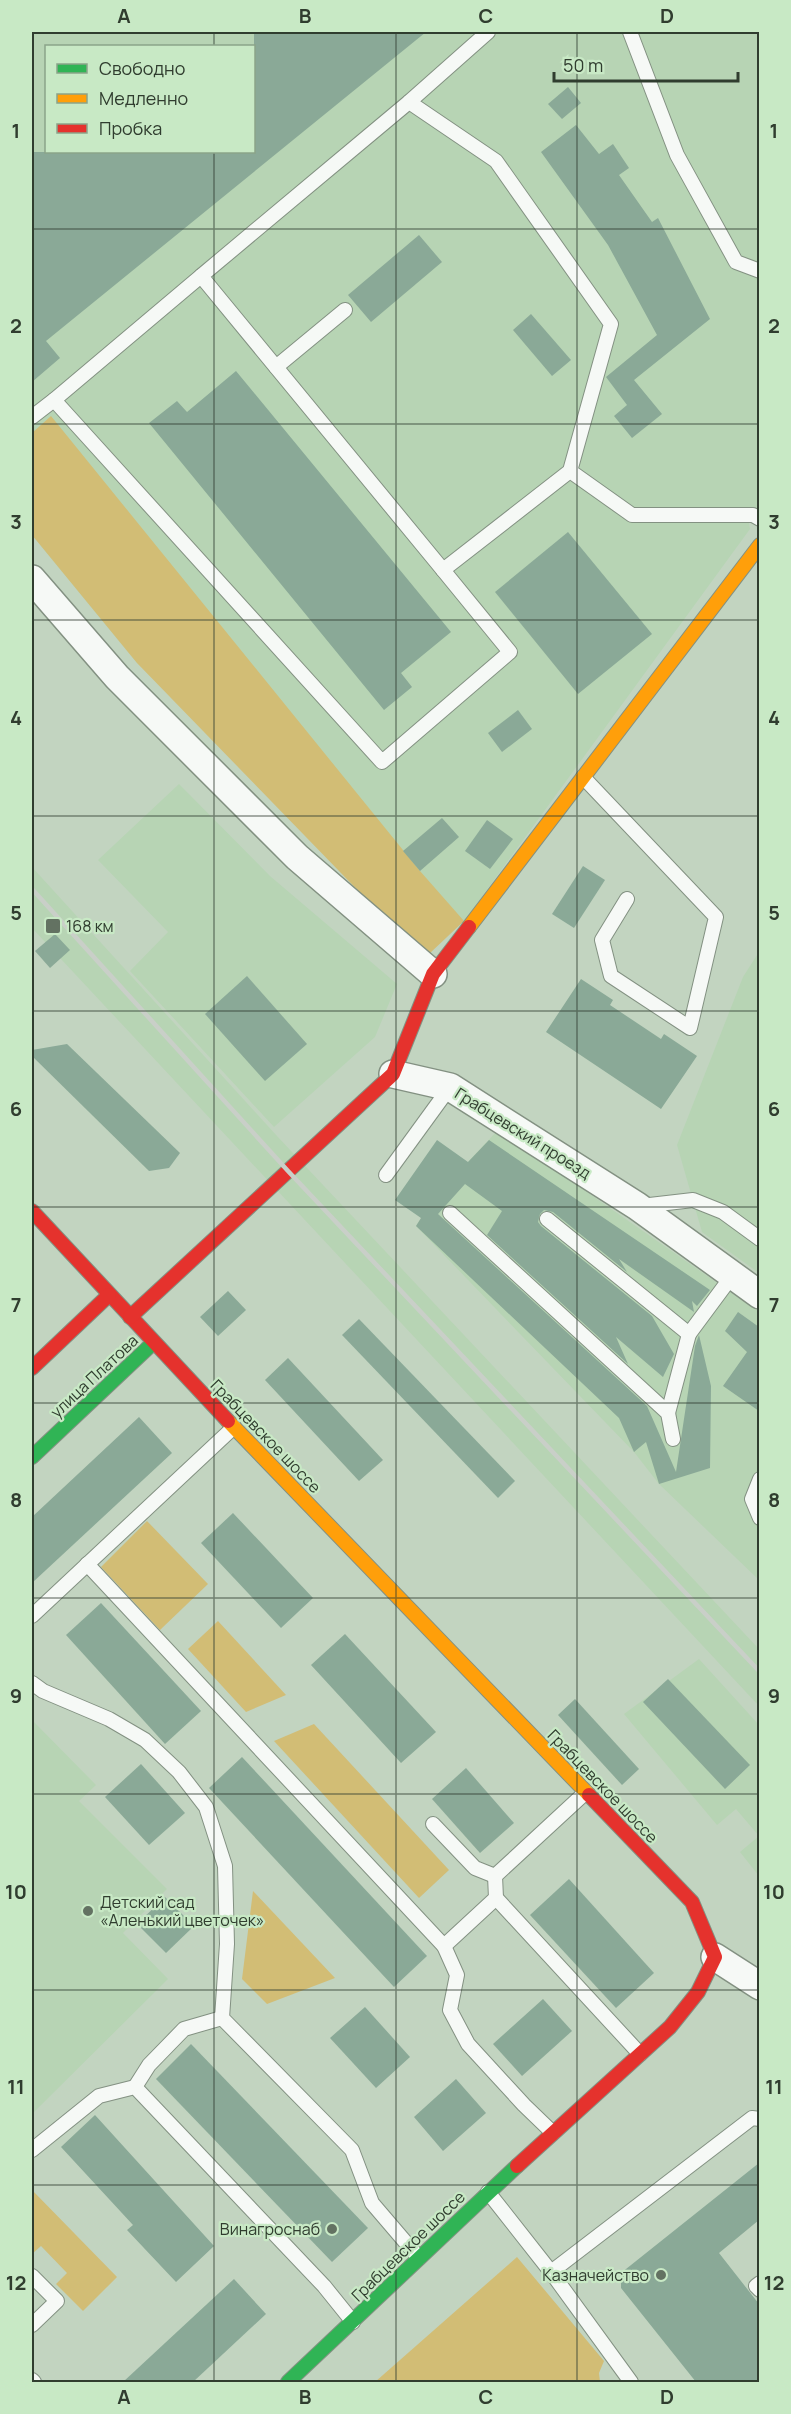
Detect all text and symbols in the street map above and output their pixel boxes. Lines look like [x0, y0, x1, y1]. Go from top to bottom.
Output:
text: A [117, 2, 131, 29]
text: B [299, 2, 312, 29]
text: C [479, 2, 493, 29]
text: D [660, 2, 674, 29]
legend [45, 45, 255, 153]
scale bar [554, 45, 738, 83]
text: 50 m [563, 53, 603, 77]
text: Свободно [99, 56, 185, 80]
text: Медленно [99, 86, 188, 110]
text: Пробка [99, 116, 162, 140]
text: 1 [12, 117, 20, 144]
text: 1 [770, 117, 778, 144]
text: 2 [10, 312, 22, 339]
text: 2 [768, 312, 780, 339]
text: 3 [10, 508, 22, 535]
text: 3 [768, 508, 780, 535]
text: 4 [10, 704, 22, 731]
text: 4 [768, 704, 780, 731]
text: 5 [10, 899, 22, 926]
text: 5 [768, 899, 780, 926]
place label: 168 км [66, 915, 114, 937]
marker: 168 км [44, 917, 62, 935]
street label: Грабцевский проезд [451, 1082, 595, 1184]
text: 6 [10, 1095, 22, 1122]
text: 6 [768, 1095, 780, 1122]
text: 7 [11, 1291, 21, 1318]
text: 7 [769, 1291, 779, 1318]
street label: улица Платова [45, 1330, 143, 1422]
street label: Грабцевское шоссе [206, 1374, 326, 1498]
text: 8 [10, 1486, 22, 1513]
text: 8 [768, 1486, 780, 1513]
text: 9 [10, 1682, 22, 1709]
text: 9 [768, 1682, 780, 1709]
street label: Грабцевское шоссе [543, 1724, 663, 1848]
text: 10 [5, 1878, 27, 1905]
text: 10 [763, 1878, 785, 1905]
place label: Детский сад «Аленький цветочек» [100, 1891, 264, 1931]
marker: Детский сад «Аленький цветочек» [81, 1904, 95, 1918]
text: 11 [7, 2073, 25, 2100]
text: 11 [765, 2073, 783, 2100]
street label: Грабцевское шоссе [346, 2186, 470, 2306]
place label: Винагроснаб [220, 2218, 320, 2240]
marker: Винагроснаб [325, 2222, 339, 2236]
place label: Казначейство [542, 2264, 649, 2286]
marker: Казначейство [654, 2268, 668, 2282]
text: 12 [6, 2269, 26, 2296]
text: 12 [764, 2269, 784, 2296]
text: A [117, 2383, 131, 2410]
text: B [299, 2383, 312, 2410]
text: C [479, 2383, 493, 2410]
text: D [660, 2383, 674, 2410]

